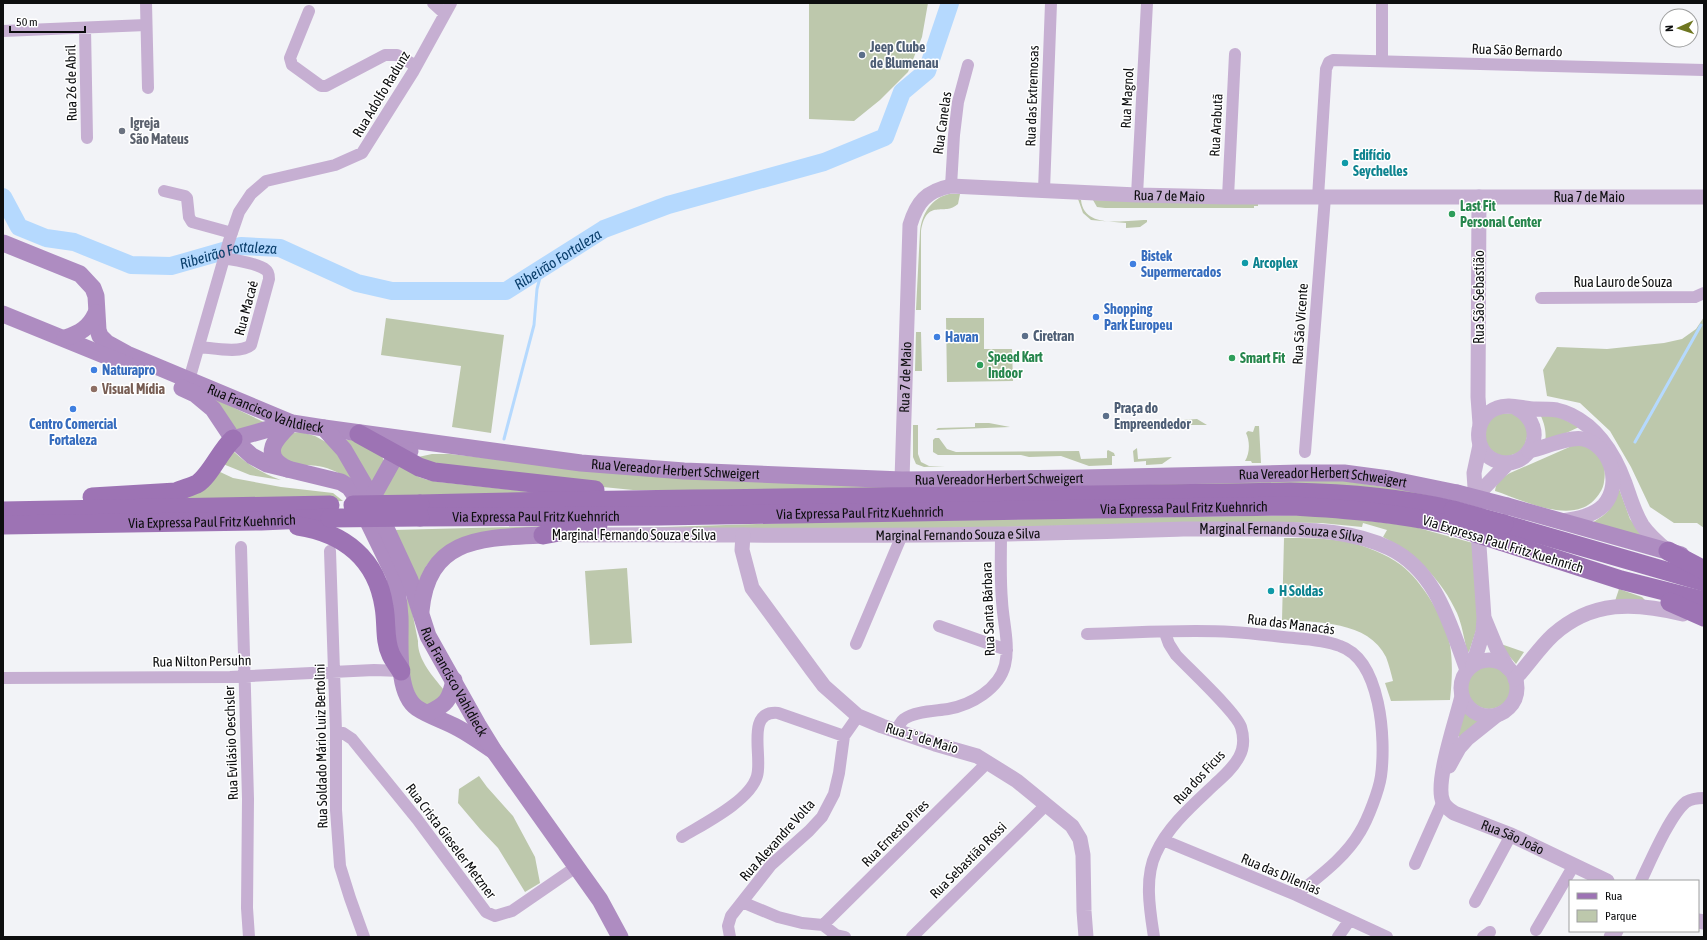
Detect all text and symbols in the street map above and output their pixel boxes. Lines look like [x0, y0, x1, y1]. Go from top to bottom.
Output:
scale bar [10, 8, 85, 34]
north arrow [1659, 8, 1699, 48]
text: 50 m [16, 15, 38, 29]
text: N [1663, 25, 1675, 32]
place label: Jeep Clube de Blumenau [869, 39, 939, 71]
street label: Rua São Bernardo [1471, 40, 1563, 60]
street label: Rua 26 de Abril [62, 44, 80, 122]
street label: Rua das Extremosas [1022, 45, 1042, 147]
street label: Rua Adolfo Radunz [349, 48, 413, 140]
marker: Jeep Clube de Blumenau [857, 50, 867, 60]
street label: Rua Magnol [1117, 67, 1137, 129]
street label: Rua Canelas [930, 90, 954, 155]
street label: Rua Arabutã [1206, 93, 1226, 157]
place label: Igreja São Mateus [130, 115, 189, 147]
marker: Igreja São Mateus [117, 126, 127, 136]
place label: Edifício Seychelles [1353, 147, 1408, 179]
marker: Edifício Seychelles [1340, 158, 1350, 168]
street label: Rua 7 de Maio [1133, 187, 1205, 204]
street label: Rua 7 de Maio [1554, 189, 1625, 205]
place label: Last Fit Personal Center [1460, 198, 1542, 230]
marker: Last Fit Personal Center [1447, 209, 1457, 219]
water label: Ribeirão Fortaleza [511, 225, 604, 292]
water label: Ribeirão Fortaleza [178, 237, 277, 272]
place label: Bistek Supermercados [1141, 248, 1221, 280]
street label: Rua São Sebastião [1471, 250, 1487, 344]
place label: Arcoplex [1252, 255, 1298, 271]
marker: Arcoplex [1240, 258, 1250, 268]
marker: Bistek Supermercados [1128, 259, 1138, 269]
street label: Rua Lauro de Souza [1573, 274, 1673, 290]
street label: Rua Macaé [231, 279, 261, 337]
street label: Rua São Vicente [1289, 283, 1311, 365]
place label: Shopping Park Europeu [1104, 301, 1173, 333]
marker: Shopping Park Europeu [1091, 312, 1101, 322]
place label: Ciretran [1033, 328, 1074, 344]
place label: Havan [945, 329, 979, 345]
marker: Ciretran [1020, 331, 1030, 341]
marker: Havan [932, 332, 942, 342]
street label: Rua 7 de Maio [896, 341, 914, 413]
place label: Speed Kart Indoor [988, 349, 1043, 381]
place label: Smart Fit [1240, 350, 1285, 366]
marker: Smart Fit [1227, 353, 1237, 363]
marker: Speed Kart Indoor [975, 360, 985, 370]
place label: Naturapro [102, 362, 156, 378]
marker: Naturapro [89, 365, 99, 375]
place label: Visual Mídia [101, 381, 165, 397]
street label: Rua Francisco Vahldieck [205, 381, 325, 436]
marker: Visual Mídia [89, 384, 99, 394]
place label: Praça do Empreendedor [1114, 400, 1191, 432]
marker: Centro Comercial Fortaleza [68, 404, 78, 414]
marker: Praça do Empreendedor [1101, 411, 1111, 421]
place label: Centro Comercial Fortaleza [29, 416, 117, 448]
street label: Rua Vereador Herbert Schweigert [591, 456, 760, 482]
street label: Rua Vereador Herbert Schweigert [1239, 465, 1408, 490]
street label: Rua Vereador Herbert Schweigert [915, 470, 1084, 488]
street label: Via Expressa Paul Fritz Kuehnrich [1100, 498, 1268, 517]
street label: Via Expressa Paul Fritz Kuehnrich [776, 504, 944, 522]
street label: Via Expressa Paul Fritz Kuehnrich [452, 508, 620, 525]
street label: Via Expressa Paul Fritz Kuehnrich [128, 511, 296, 531]
street label: Via Expressa Paul Fritz Kuehnrich [1421, 512, 1585, 576]
street label: Marginal Fernando Souza e Silva [1199, 521, 1366, 546]
street label: Marginal Fernando Souza e Silva [876, 525, 1041, 543]
street label: Marginal Fernando Souza e Silva [552, 527, 716, 543]
street label: Rua Santa Bárbara [978, 561, 998, 657]
place label: H Soldas [1279, 583, 1323, 599]
marker: H Soldas [1266, 586, 1276, 596]
street label: Rua das Manacás [1246, 611, 1336, 637]
street label: Rua Francisco Vahldieck [418, 625, 491, 739]
street label: Rua Nilton Persuhn [152, 652, 252, 670]
street label: Rua Soldado Mário Luiz Bertolini [312, 663, 330, 829]
street label: Rua Evilásio Oeschsler [221, 685, 241, 800]
street label: Rua 1º de Maio [884, 719, 960, 757]
street label: Rua dos Ficus [1170, 747, 1228, 807]
street label: Rua Crista Gieseler Metzner [403, 780, 500, 902]
street label: Rua Alexandre Volta [736, 796, 818, 884]
street label: Rua Ernesto Pires [858, 796, 932, 870]
street label: Rua São João [1479, 816, 1547, 858]
street label: Rua Sebastião Rossi [926, 818, 1010, 902]
street label: Rua das Dilenias [1239, 850, 1323, 898]
legend [1569, 880, 1699, 932]
text: Rua [1605, 889, 1622, 903]
text: Parque [1605, 909, 1637, 923]

